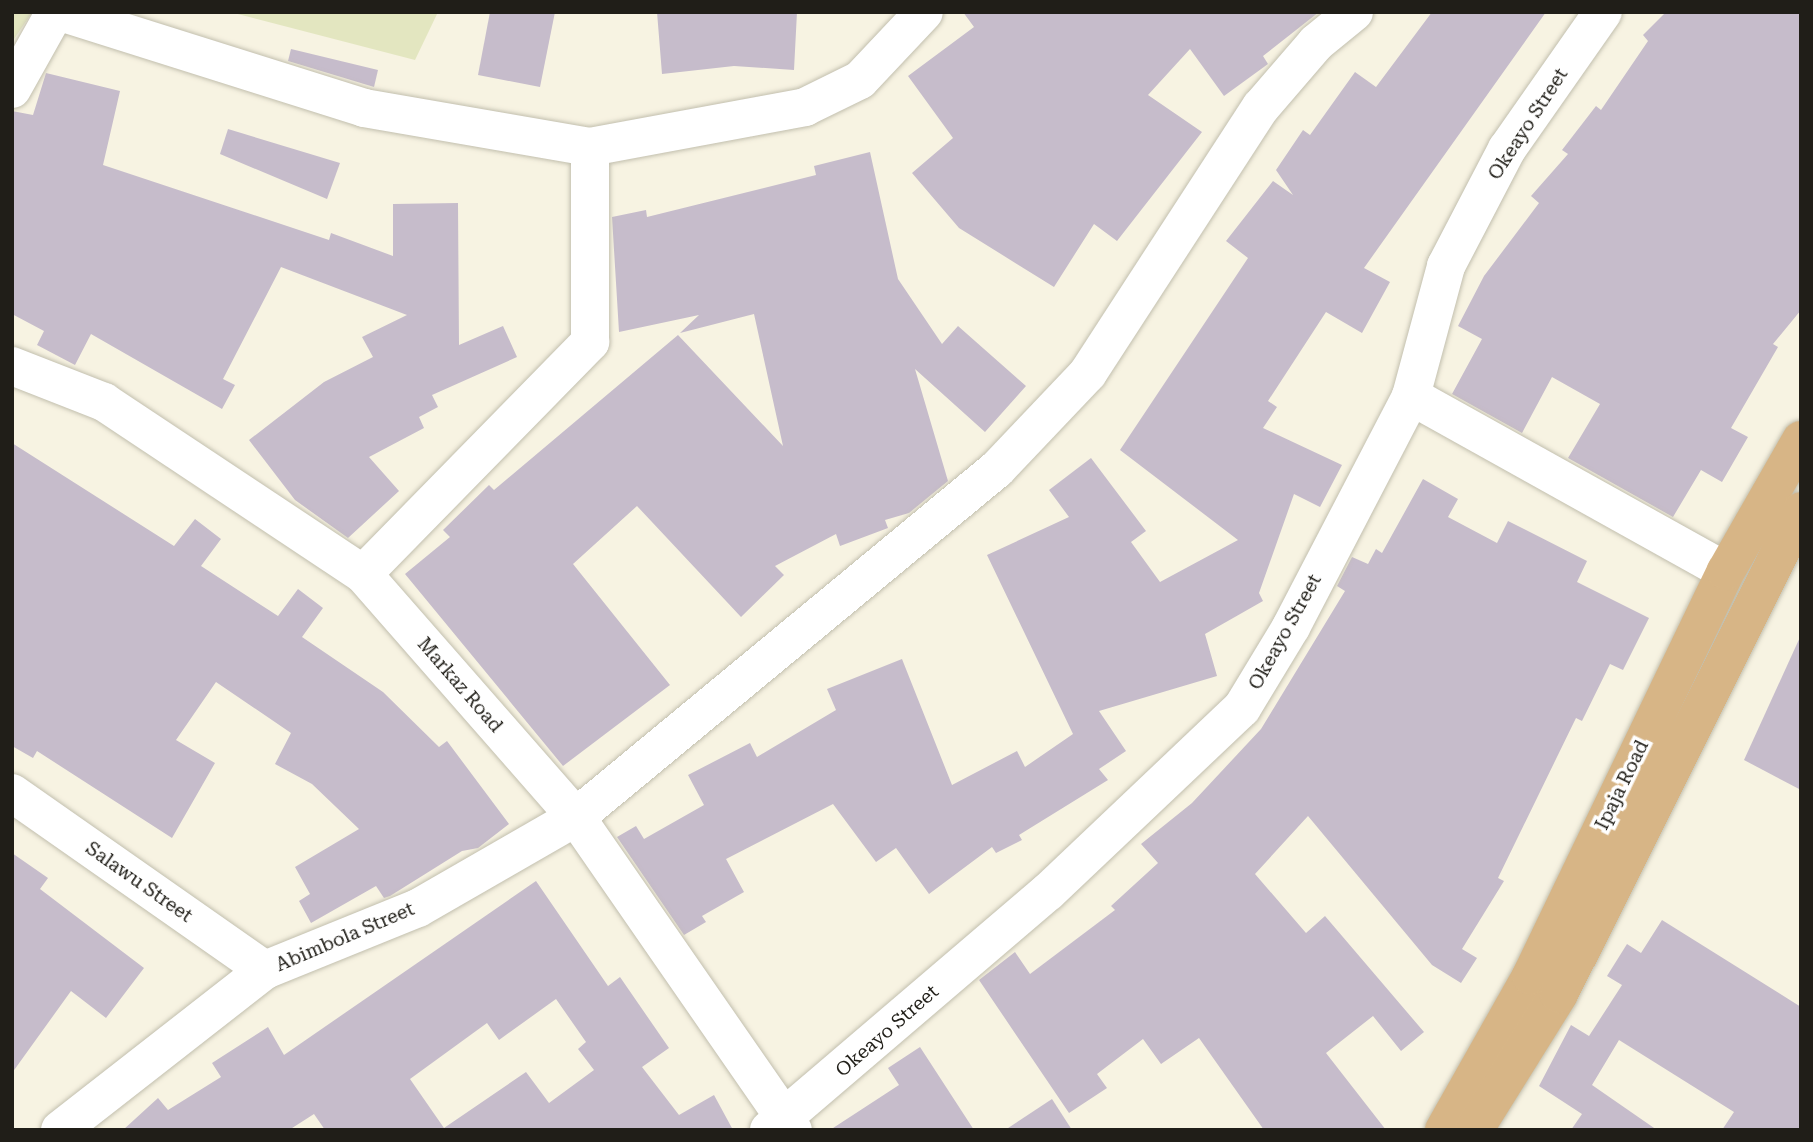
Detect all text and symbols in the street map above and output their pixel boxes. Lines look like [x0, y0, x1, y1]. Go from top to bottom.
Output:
street label: Okeayo Street [1483, 64, 1573, 184]
street label: Okeayo Street [1244, 570, 1326, 694]
street label: Markaz Road [413, 633, 507, 737]
street label: Ipaja Road [1590, 736, 1654, 834]
street label: Salawu Street [81, 837, 197, 927]
street label: Abimbola Street [272, 898, 418, 976]
street label: Okeayo Street [831, 980, 943, 1082]

